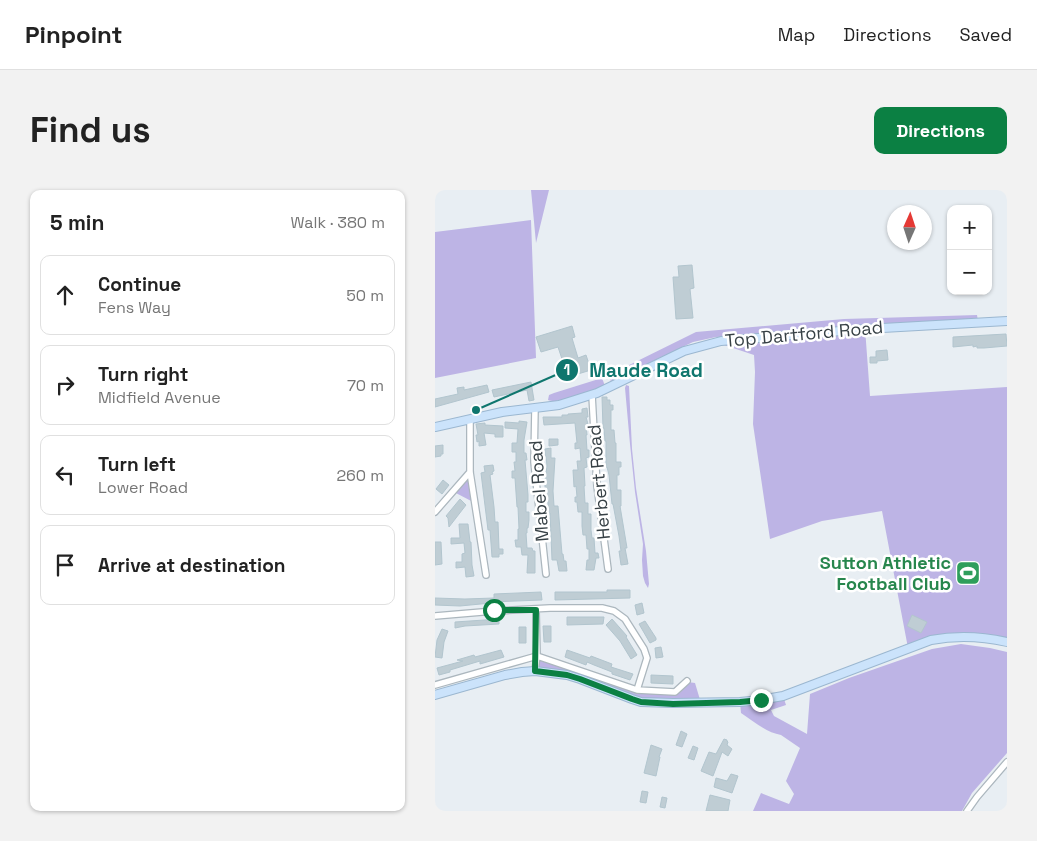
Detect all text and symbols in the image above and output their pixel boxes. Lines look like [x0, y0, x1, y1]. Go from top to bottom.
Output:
text: Pinpoint [25, 19, 122, 50]
text: Map [778, 23, 815, 46]
text: Directions [843, 23, 932, 46]
text: Saved [960, 23, 1012, 46]
button: Directions [874, 107, 1007, 154]
text: Find us [30, 108, 151, 152]
north arrow [887, 205, 932, 250]
map controls [947, 205, 992, 295]
button: + [947, 205, 992, 250]
text: 5 min [50, 209, 104, 236]
text: Walk · 380 m [290, 212, 385, 233]
button: − [947, 250, 992, 295]
text: Continue [98, 272, 181, 297]
icon: ahead [51, 281, 79, 309]
text: 50 m [346, 285, 384, 306]
text: Fens Way [98, 297, 171, 318]
street label: Top Dartford Road [724, 315, 884, 352]
callout: Maude Road [554, 353, 713, 387]
text: Maude Road [589, 358, 703, 383]
text: 1 [564, 360, 570, 379]
text: Turn right [98, 362, 188, 387]
icon: right [51, 371, 79, 399]
text: 70 m [347, 375, 384, 396]
text: Midfield Avenue [98, 387, 221, 408]
street label: Herbert Road [582, 424, 615, 541]
street label: Mabel Road [523, 440, 554, 542]
text: Turn left [98, 452, 176, 477]
icon: left [51, 461, 79, 489]
text: 260 m [336, 465, 384, 486]
text: Lower Road [98, 477, 188, 498]
icon: arrive [51, 551, 79, 579]
place label: Sutton Athletic Football Club [820, 551, 951, 595]
text: Arrive at destination [98, 553, 286, 578]
sports icon: Sutton Athletic Football Club [955, 560, 981, 586]
route start [483, 599, 506, 622]
route end [750, 689, 773, 712]

